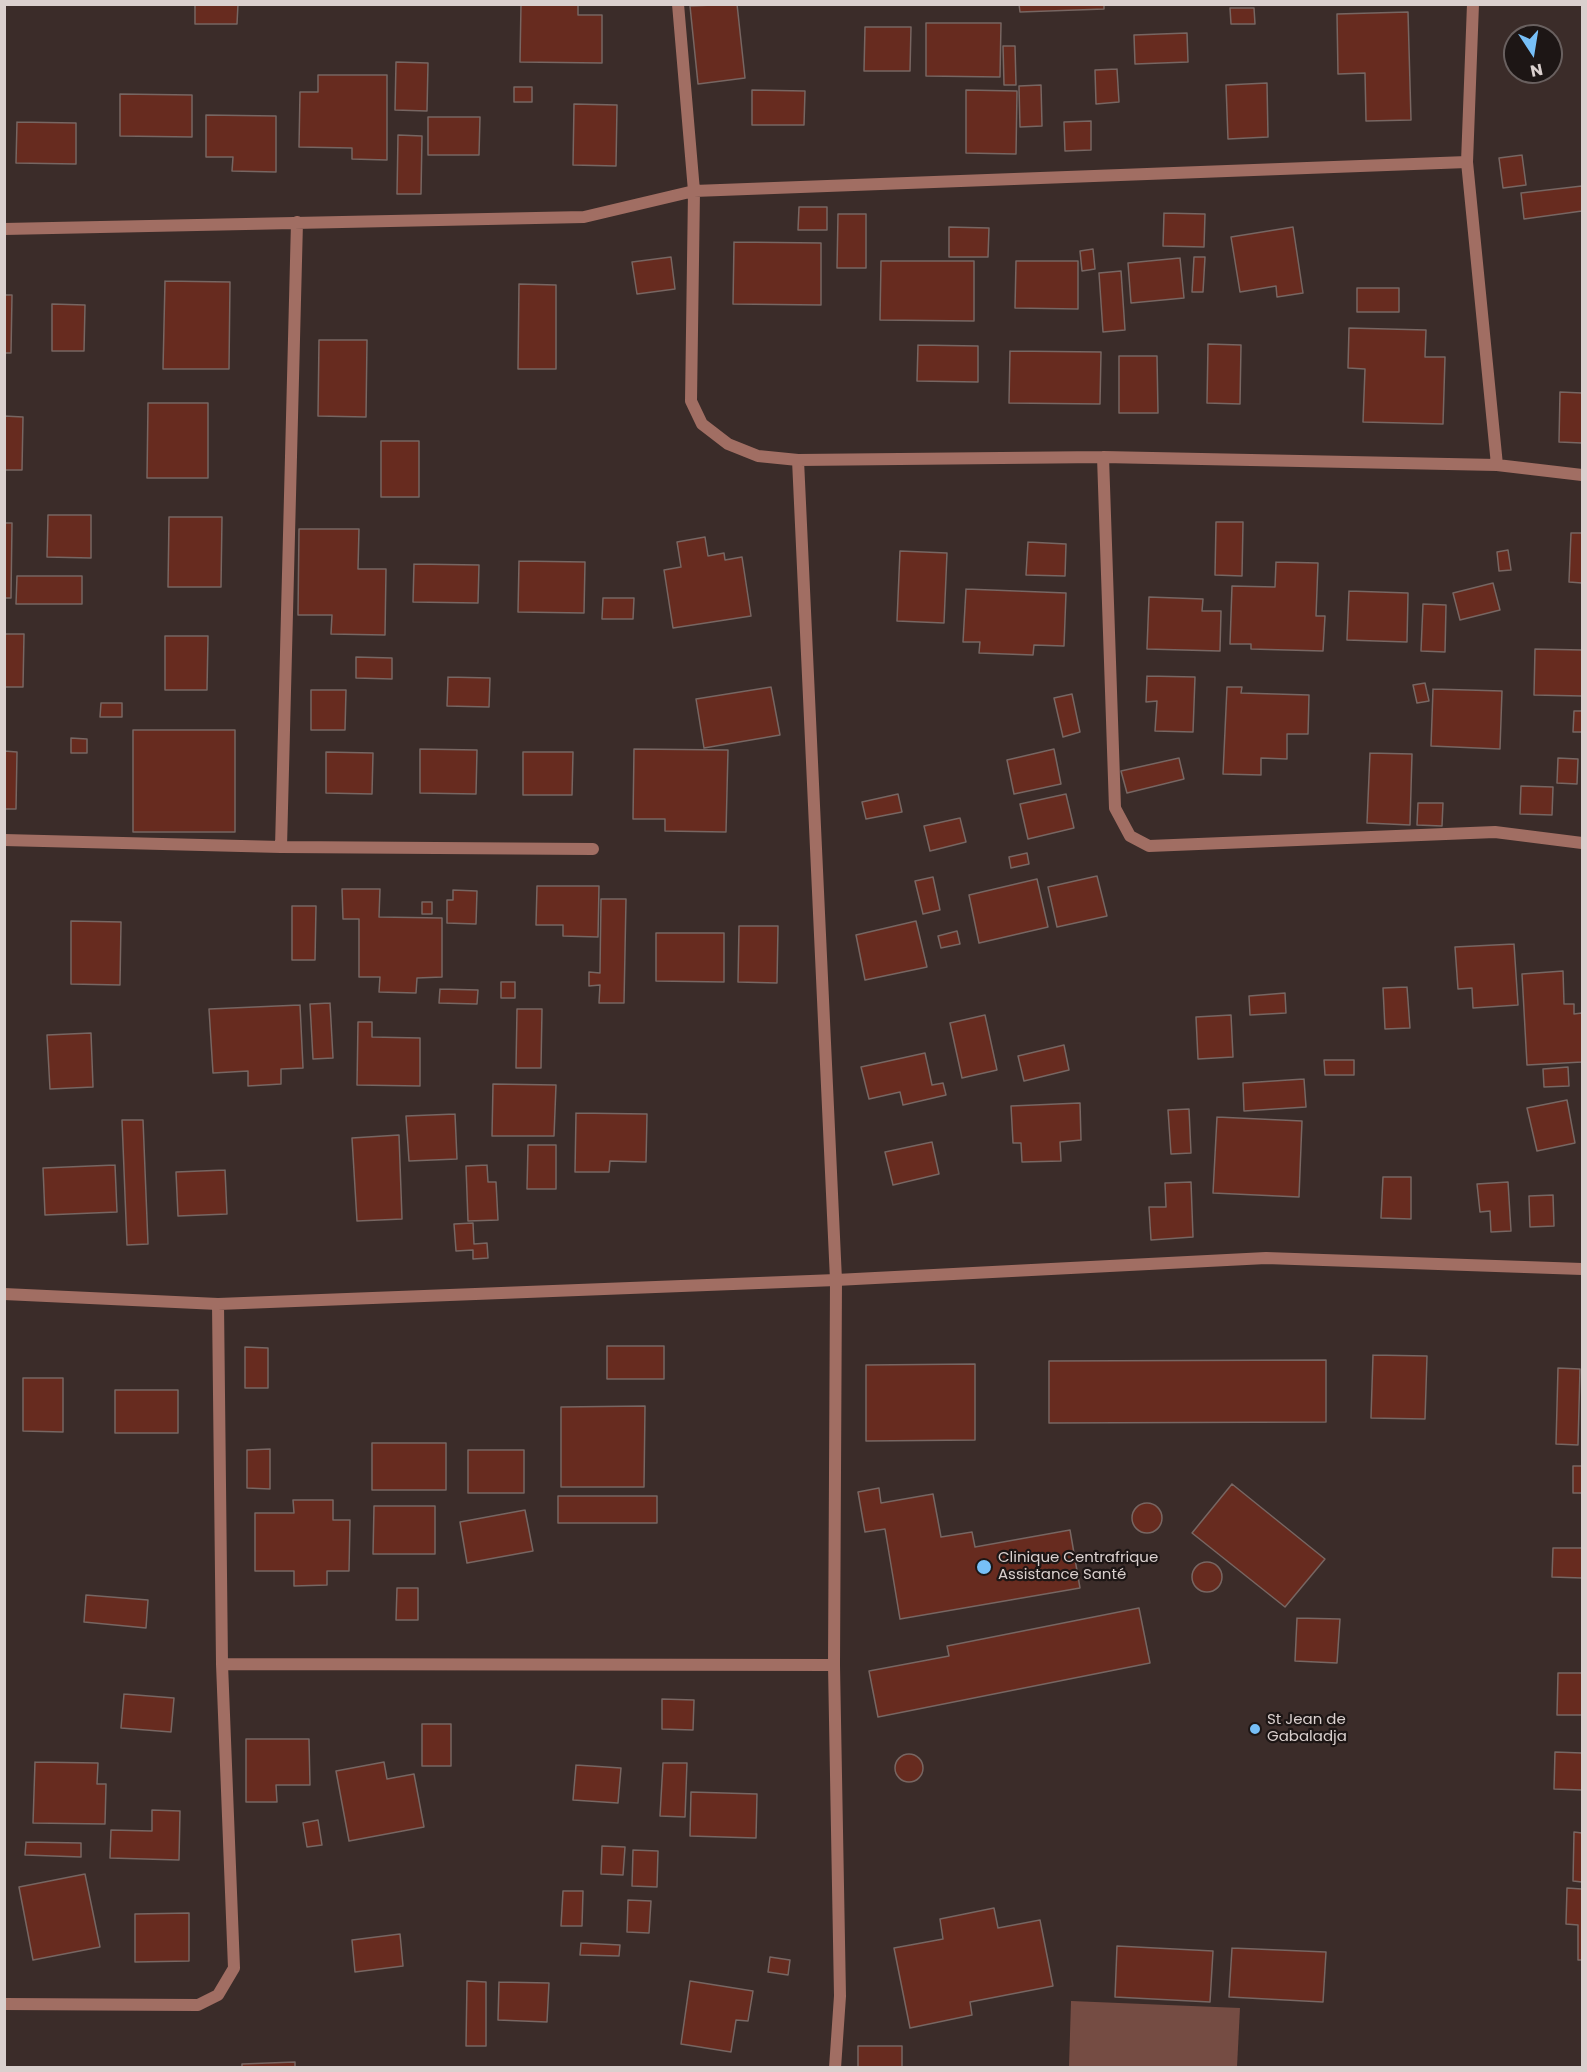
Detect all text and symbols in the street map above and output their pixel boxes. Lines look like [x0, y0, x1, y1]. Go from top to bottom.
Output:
north arrow [1503, 24, 1563, 84]
text: N [1528, 58, 1545, 83]
place label: Clinique Centrafrique Assistance Santé [998, 1549, 1158, 1584]
marker: Clinique Centrafrique Assistance Santé [975, 1558, 993, 1576]
place label: St Jean de Gabaladja [1267, 1711, 1347, 1746]
marker: St Jean de Gabaladja [1248, 1722, 1262, 1736]

